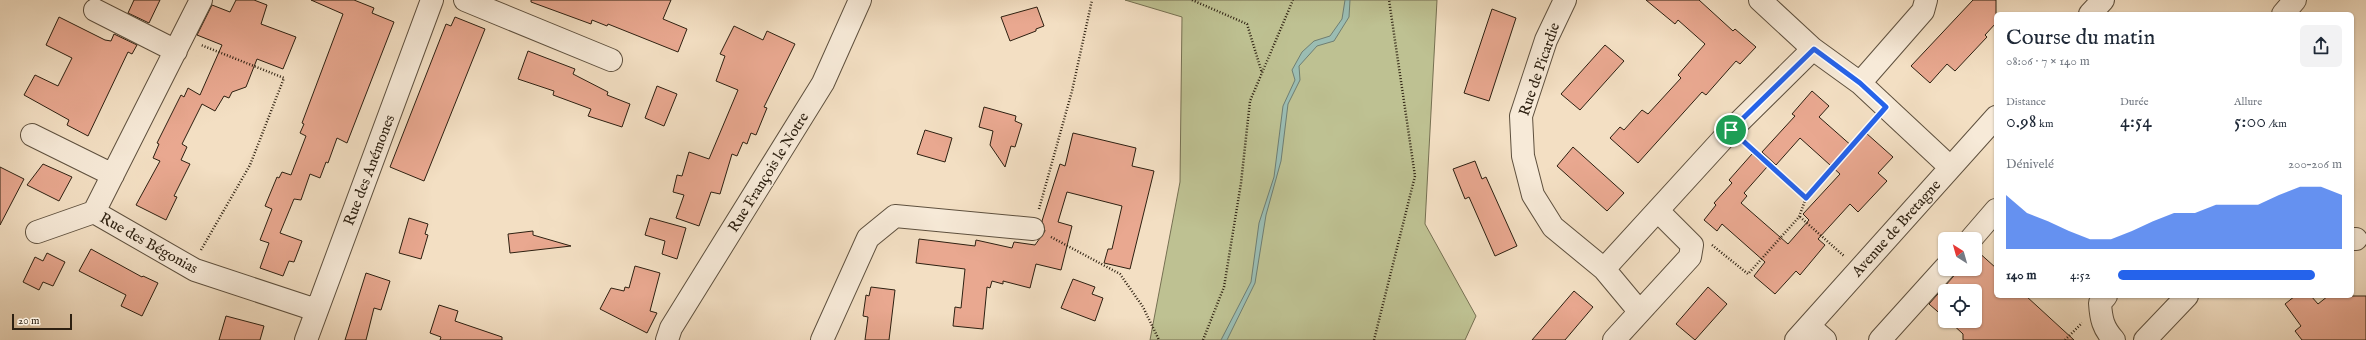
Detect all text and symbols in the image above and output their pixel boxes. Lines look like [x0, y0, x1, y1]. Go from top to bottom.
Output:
street label: Rue de Picardie [1515, 20, 1564, 118]
text: Course du matin [2006, 24, 2155, 52]
button: share [2300, 25, 2342, 67]
text: 08:06 · 7 × 140 m [2006, 53, 2090, 70]
text: Distance [2006, 95, 2046, 109]
text: Durée [2120, 95, 2149, 109]
text: Allure [2234, 95, 2262, 109]
street label: Rue François le Notre [724, 109, 813, 236]
text: 0.98 [2006, 109, 2037, 134]
text: 4:54 [2120, 109, 2152, 134]
text: 5:00 [2234, 109, 2266, 134]
street label: Rue des Anémones [340, 112, 399, 228]
pin [1714, 113, 1748, 147]
text: km [2037, 117, 2053, 131]
text: /km [2266, 117, 2287, 131]
icon: arrive [1720, 119, 1742, 141]
text: Dénivelé [2006, 156, 2054, 173]
text: 200–206 m [2288, 156, 2342, 173]
street label: Avenue de Bretagne [1847, 176, 1945, 282]
street label: Rue des Bégonias [96, 209, 201, 278]
north arrow [1938, 232, 1982, 276]
map controls [1938, 232, 1982, 328]
text: 140 m [2006, 267, 2036, 284]
text: 4:52 [2070, 267, 2091, 284]
button: locate [1938, 284, 1982, 328]
scale bar [12, 312, 72, 331]
text: 20 m [18, 314, 39, 328]

